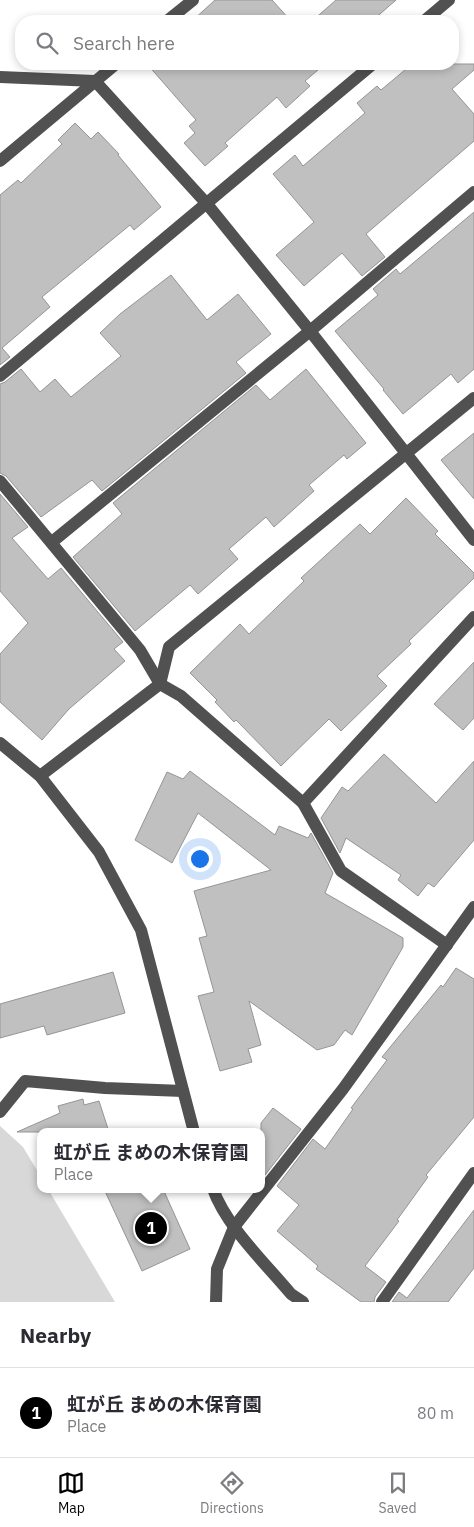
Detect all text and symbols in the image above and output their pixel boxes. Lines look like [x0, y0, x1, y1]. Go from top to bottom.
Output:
search box [15, 15, 459, 70]
icon: search [33, 29, 61, 57]
text: Search here [73, 31, 175, 55]
your location [187, 846, 213, 872]
popup [37, 1128, 265, 1193]
text: 虹が丘 まめの木保育園 [54, 1140, 248, 1164]
text: Place [54, 1164, 93, 1184]
pin: 1 [135, 1209, 167, 1247]
text: Nearby [20, 1321, 91, 1349]
text: 虹が丘 まめの木保育園 [67, 1392, 262, 1416]
text: 1 [31, 1403, 41, 1423]
text: 80 m [417, 1403, 454, 1423]
text: Place [67, 1416, 106, 1436]
tab: Map [57, 1469, 85, 1517]
tab: Directions [200, 1469, 264, 1517]
tab: Saved [379, 1469, 417, 1517]

